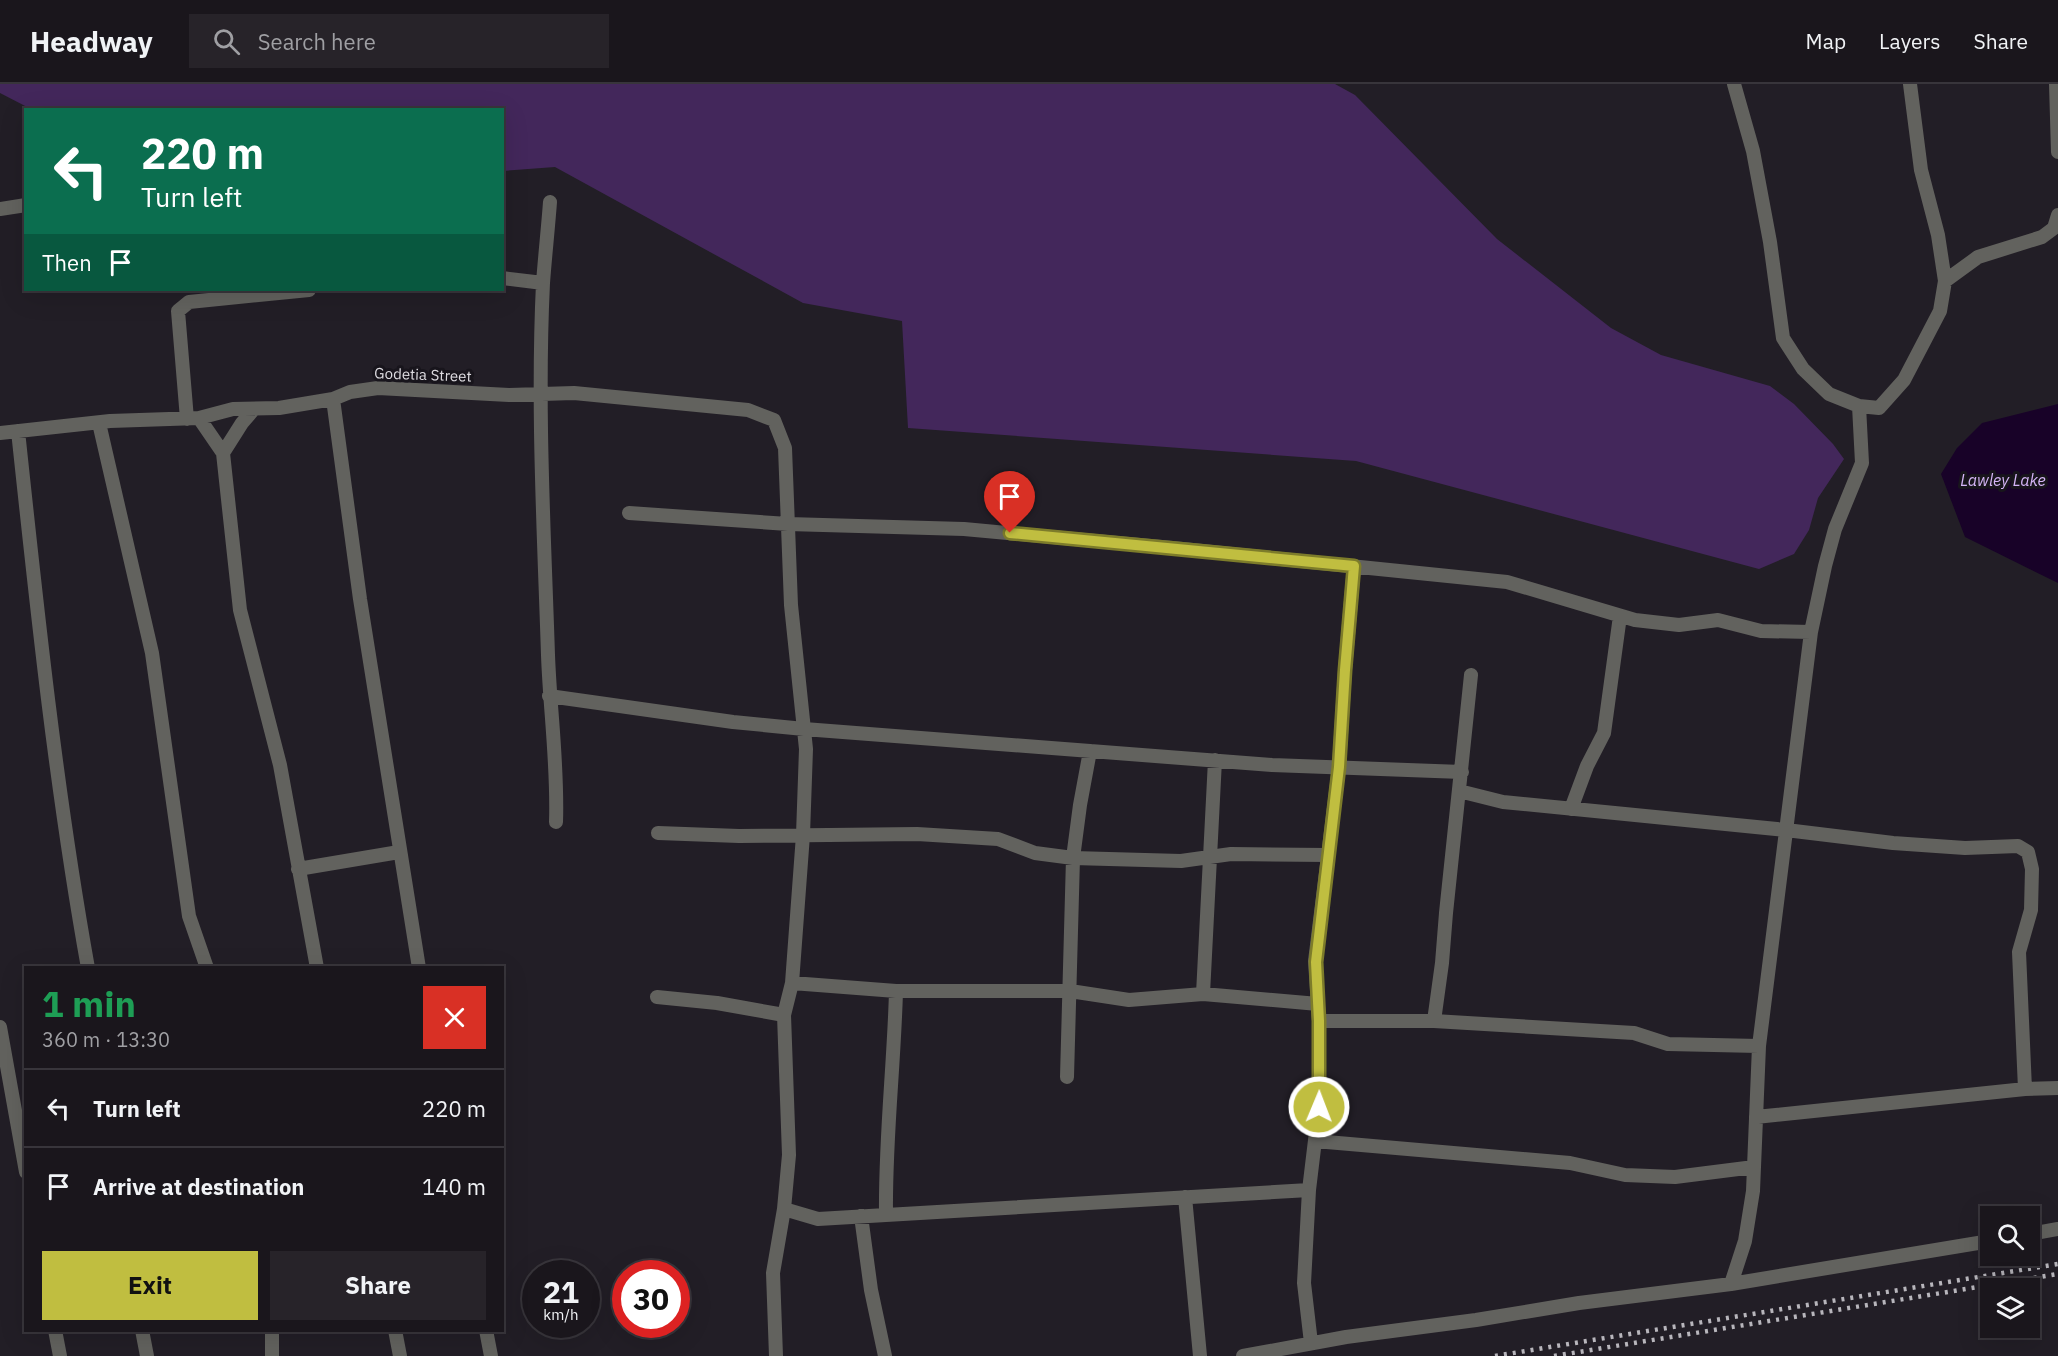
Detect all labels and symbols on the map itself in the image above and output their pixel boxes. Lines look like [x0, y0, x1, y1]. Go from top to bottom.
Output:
street label: Godetia Street [374, 363, 472, 386]
water label: Lawley Lake [1960, 470, 2046, 490]
pin [984, 471, 1035, 533]
position arrow [1287, 1075, 1351, 1139]
speed limit sign: 30 [612, 1260, 690, 1338]

